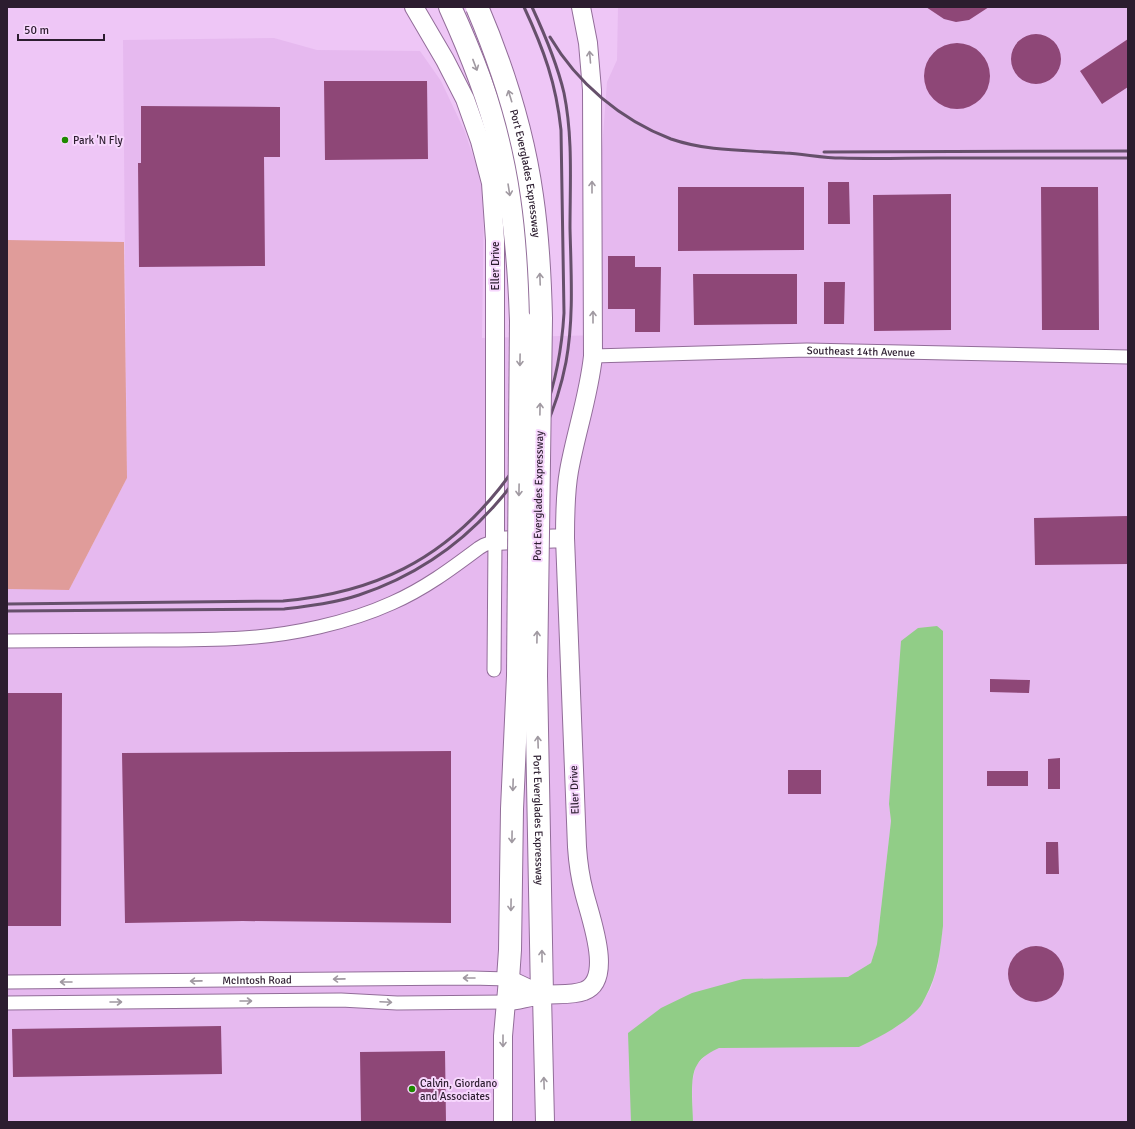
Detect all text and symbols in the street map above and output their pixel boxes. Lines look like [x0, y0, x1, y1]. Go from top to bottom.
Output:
scale bar [18, 16, 104, 42]
text: 50 m [24, 23, 49, 38]
one-way arrow [586, 51, 593, 64]
one-way arrow [471, 59, 479, 71]
one-way arrow [506, 90, 513, 103]
street label: Port Everglades Expressway [507, 108, 543, 239]
place label: Park 'N Fly [73, 134, 124, 147]
marker: Park 'N Fly [60, 135, 70, 145]
one-way arrow [588, 181, 596, 194]
one-way arrow [506, 183, 514, 196]
street label: Eller Drive [489, 241, 502, 291]
one-way arrow [536, 273, 544, 286]
one-way arrow [589, 311, 597, 324]
street label: Southeast 14th Avenue [806, 344, 915, 359]
one-way arrow [517, 353, 524, 366]
one-way arrow [536, 403, 543, 416]
street label: Port Everglades Expressway [531, 430, 546, 561]
one-way arrow [515, 483, 523, 496]
one-way arrow [533, 631, 541, 644]
one-way arrow [534, 736, 541, 749]
street label: Port Everglades Expressway [530, 755, 546, 886]
street label: Eller Drive [567, 765, 582, 815]
one-way arrow [509, 778, 517, 791]
one-way arrow [508, 830, 516, 843]
one-way arrow [507, 898, 515, 911]
one-way arrow [538, 950, 546, 963]
street label: McIntosh Road [222, 974, 292, 987]
one-way arrow [463, 974, 476, 982]
one-way arrow [333, 975, 346, 983]
one-way arrow [190, 977, 203, 985]
one-way arrow [60, 978, 73, 986]
one-way arrow [239, 997, 252, 1005]
one-way arrow [109, 998, 122, 1006]
one-way arrow [379, 999, 392, 1006]
one-way arrow [499, 1034, 507, 1047]
place label: Calvin, Giordano and Associates [420, 1077, 498, 1103]
one-way arrow [540, 1077, 547, 1090]
marker: Calvin, Giordano and Associates [407, 1084, 417, 1094]

